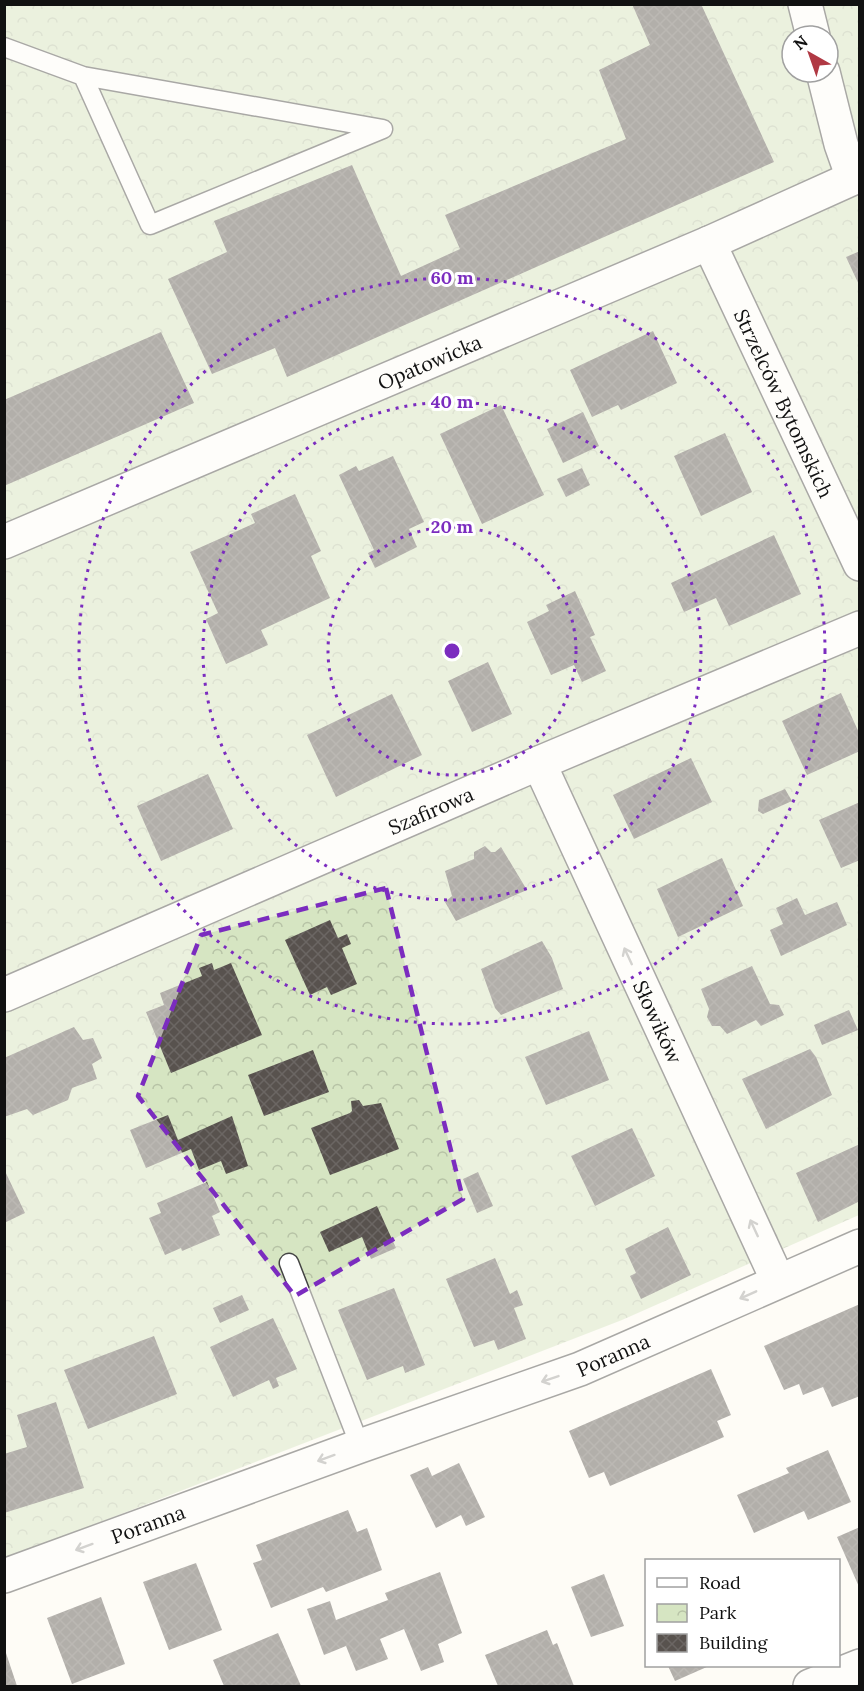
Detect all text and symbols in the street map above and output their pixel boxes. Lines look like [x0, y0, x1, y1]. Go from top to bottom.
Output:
north arrow [780, 24, 840, 84]
text: N [789, 31, 812, 54]
text: 60 m [430, 266, 474, 289]
street label: Strzelców Bytomskich [729, 305, 839, 502]
street label: Opatowicka [374, 329, 485, 395]
text: 40 m [431, 390, 474, 413]
text: 20 m [431, 515, 474, 538]
centre of rings [442, 641, 462, 661]
street label: Szafirowa [384, 781, 477, 839]
one-way arrow [621, 947, 633, 965]
street label: Słowików [628, 976, 688, 1067]
one-way arrow [748, 1219, 759, 1237]
one-way arrow [740, 1289, 758, 1301]
street label: Poranna [573, 1328, 653, 1382]
one-way arrow [541, 1375, 559, 1386]
one-way arrow [317, 1454, 336, 1465]
street label: Poranna [107, 1499, 188, 1548]
one-way arrow [75, 1542, 94, 1553]
legend [645, 1559, 840, 1667]
text: Road [699, 1571, 741, 1594]
text: Park [699, 1601, 737, 1624]
text: Building [699, 1631, 769, 1654]

